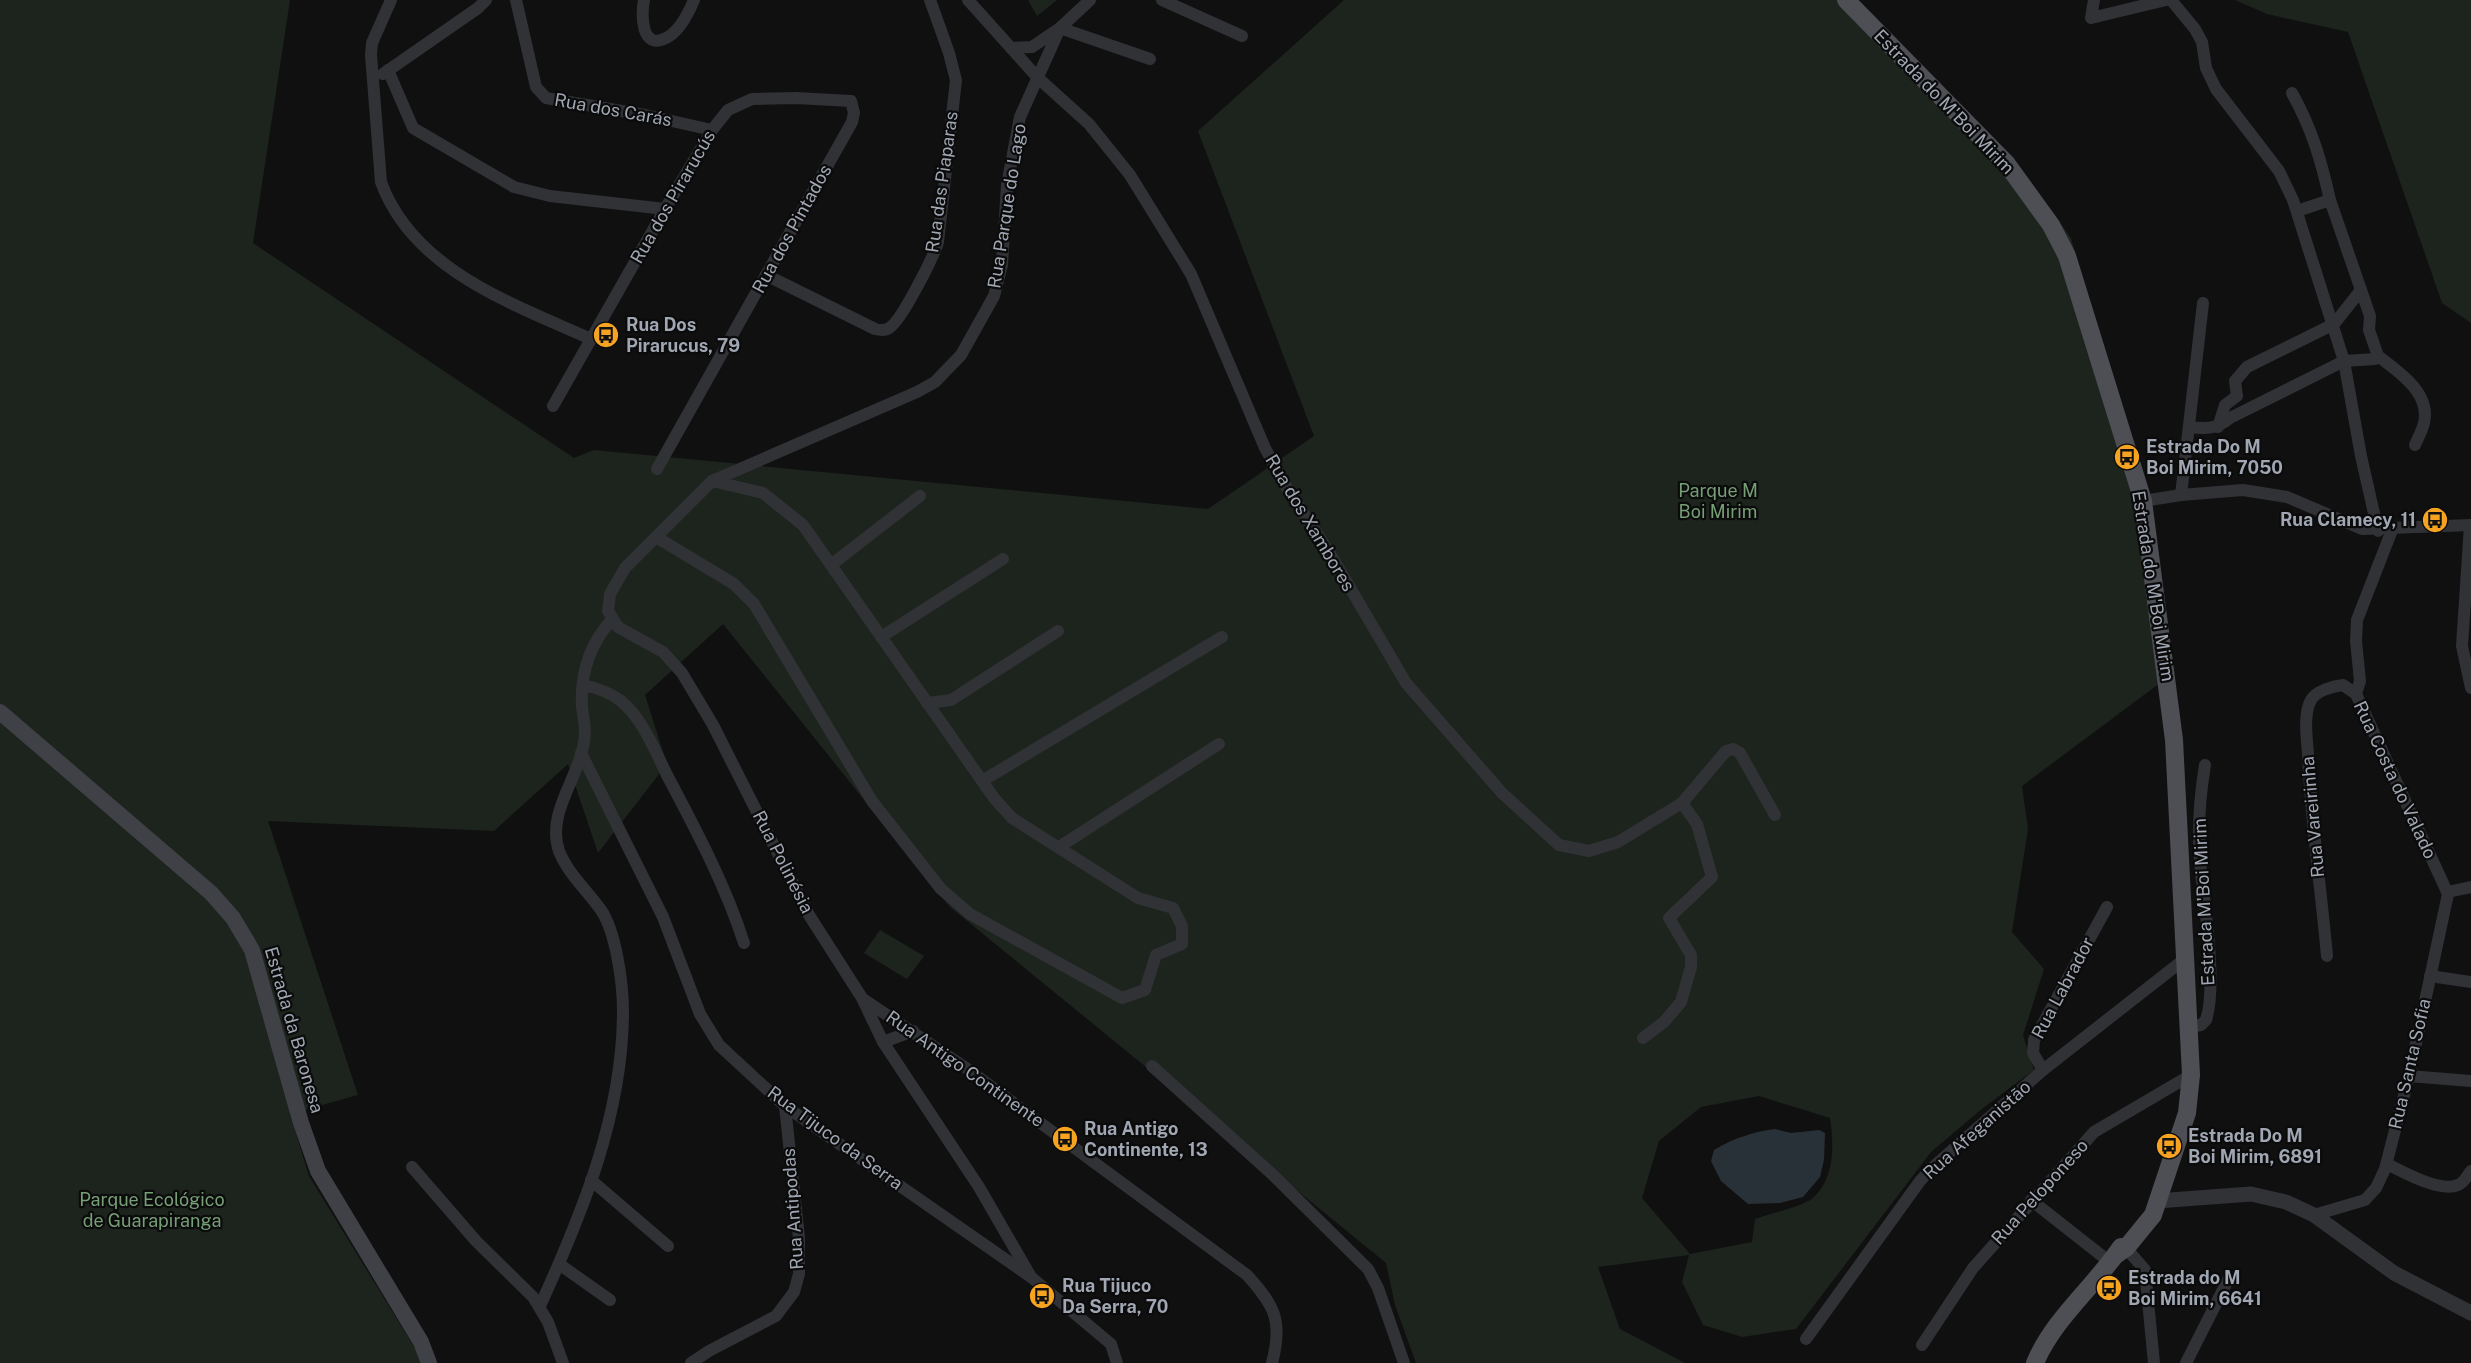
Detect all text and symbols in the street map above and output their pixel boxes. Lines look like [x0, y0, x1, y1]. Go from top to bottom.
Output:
street label: Estrada do M'Boi Mirim [1870, 25, 2019, 178]
street label: Rua dos Carás [553, 89, 673, 130]
street label: Rua das Piaparas [921, 110, 962, 254]
street label: Rua Parque do Lago [983, 122, 1030, 290]
street label: Rua dos Pirarucús [626, 126, 719, 267]
street label: Rua dos Pintados [748, 161, 836, 297]
place label: Rua Dos Pirarucus, 79 [626, 314, 740, 356]
bus stop icon: Rua Dos Pirarucus, 79 [591, 320, 621, 350]
place label: Estrada Do M Boi Mirim, 7050 [2146, 436, 2283, 478]
bus stop icon: Estrada Do M Boi Mirim, 7050 [2112, 442, 2142, 472]
street label: Rua dos Xambores [1261, 451, 1360, 595]
park label: Parque M Boi Mirim [1678, 480, 1758, 522]
street label: Estrada do M'Boi Mirim [2128, 489, 2179, 683]
bus stop icon: Rua Clamecy, 11 [2420, 505, 2450, 535]
place label: Rua Clamecy, 11 [2280, 509, 2416, 530]
street label: Rua Costa do Valado [2350, 698, 2441, 862]
street label: Rua Vareirinha [2297, 756, 2328, 879]
street label: Rua Polinésia [749, 807, 818, 917]
street label: Estrada M'Boi Mirim [2189, 818, 2218, 986]
street label: Rua Labrador [2027, 933, 2098, 1042]
street label: Estrada da Baronesa [261, 944, 328, 1116]
street label: Rua Santa Sofia [2384, 997, 2435, 1131]
street label: Rua Antigo Continente [882, 1006, 1048, 1131]
street label: Rua Afeganistão [1919, 1076, 2035, 1183]
street label: Rua Tijuco da Serra [764, 1081, 907, 1194]
place label: Rua Antigo Continente, 13 [1084, 1118, 1208, 1160]
bus stop icon: Rua Antigo Continente, 13 [1050, 1124, 1080, 1154]
place label: Estrada Do M Boi Mirim, 6891 [2188, 1125, 2322, 1167]
bus stop icon: Estrada Do M Boi Mirim, 6891 [2154, 1131, 2184, 1161]
street label: Rua Peloponeso [1987, 1135, 2092, 1249]
street label: Rua Antipodas [778, 1148, 807, 1271]
park label: Parque Ecológico de Guarapiranga [79, 1189, 225, 1231]
place label: Estrada do M Boi Mirim, 6641 [2128, 1267, 2262, 1309]
bus stop icon: Estrada do M Boi Mirim, 6641 [2094, 1273, 2124, 1303]
place label: Rua Tijuco Da Serra, 70 [1062, 1275, 1168, 1317]
bus stop icon: Rua Tijuco Da Serra, 70 [1027, 1281, 1057, 1311]

